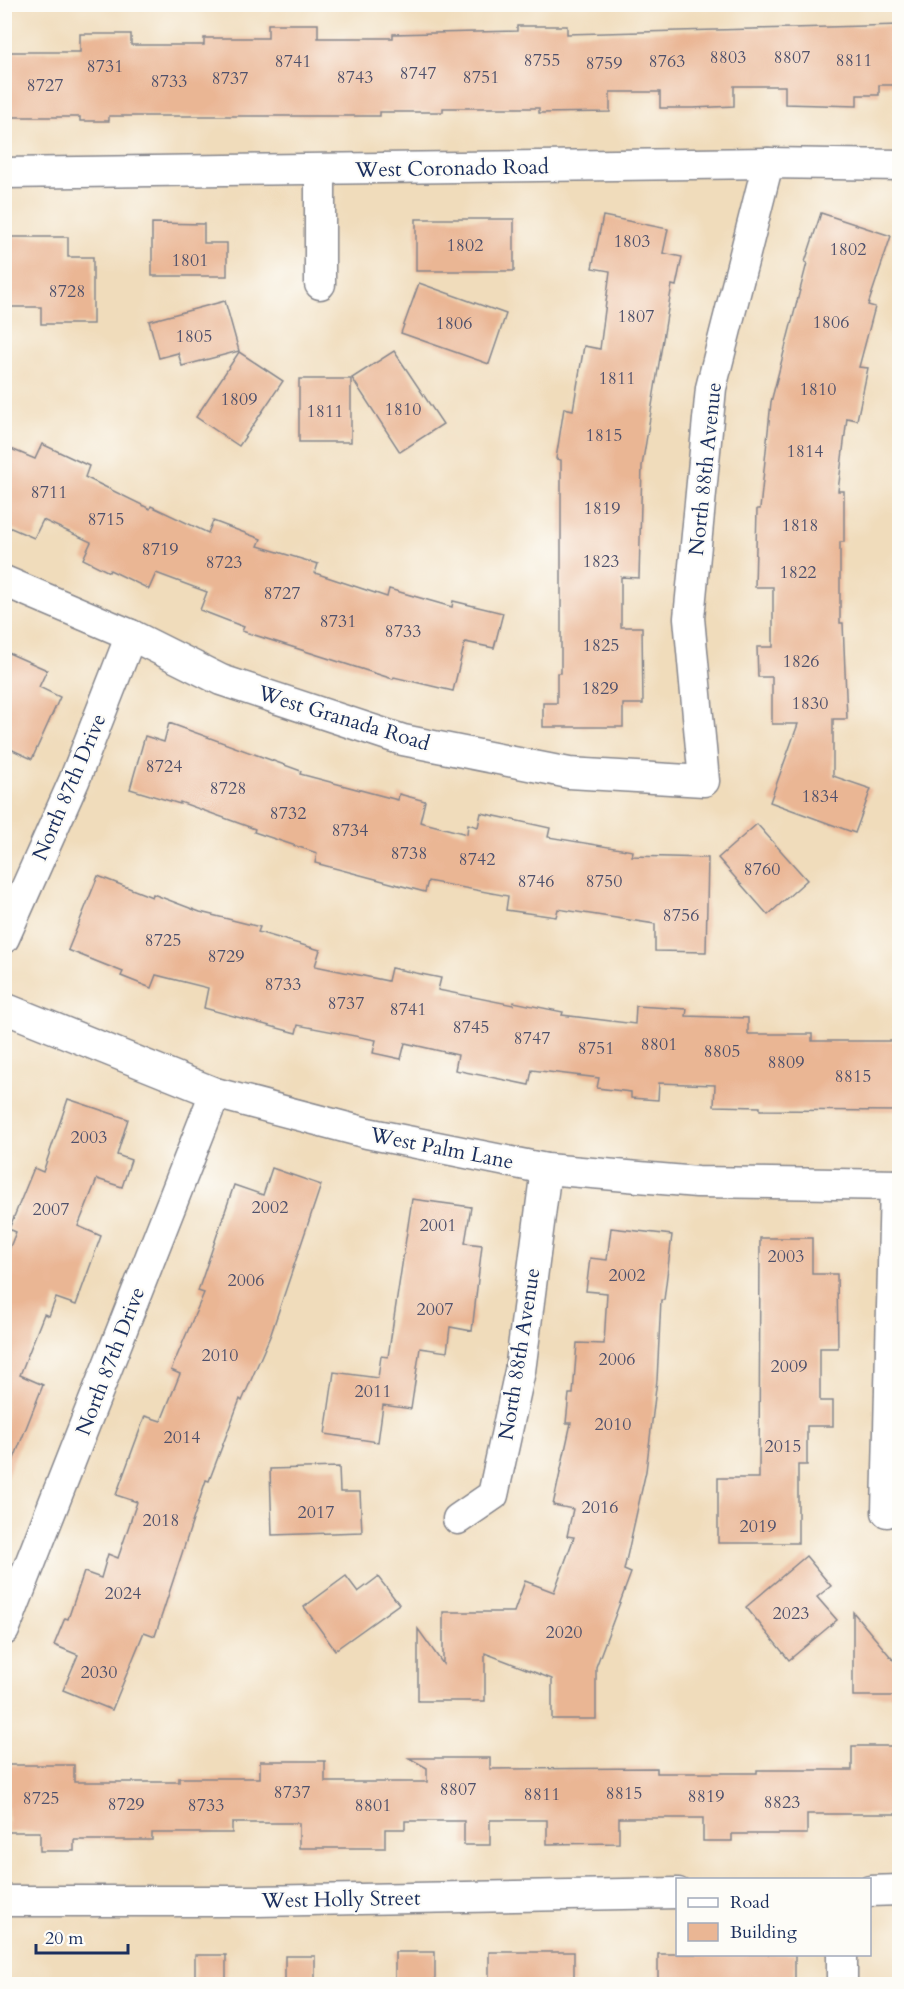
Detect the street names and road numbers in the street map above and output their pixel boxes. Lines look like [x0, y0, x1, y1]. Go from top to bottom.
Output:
street label: West Coronado Road [354, 152, 549, 185]
street label: North 88th Avenue [682, 381, 729, 557]
street label: West Granada Road [253, 678, 433, 758]
street label: North 87th Drive [25, 709, 113, 865]
street label: West Palm Lane [367, 1120, 516, 1177]
street label: North 88th Avenue [492, 1266, 547, 1442]
street label: North 87th Drive [69, 1283, 152, 1440]
street label: West Holly Street [260, 1884, 421, 1915]

